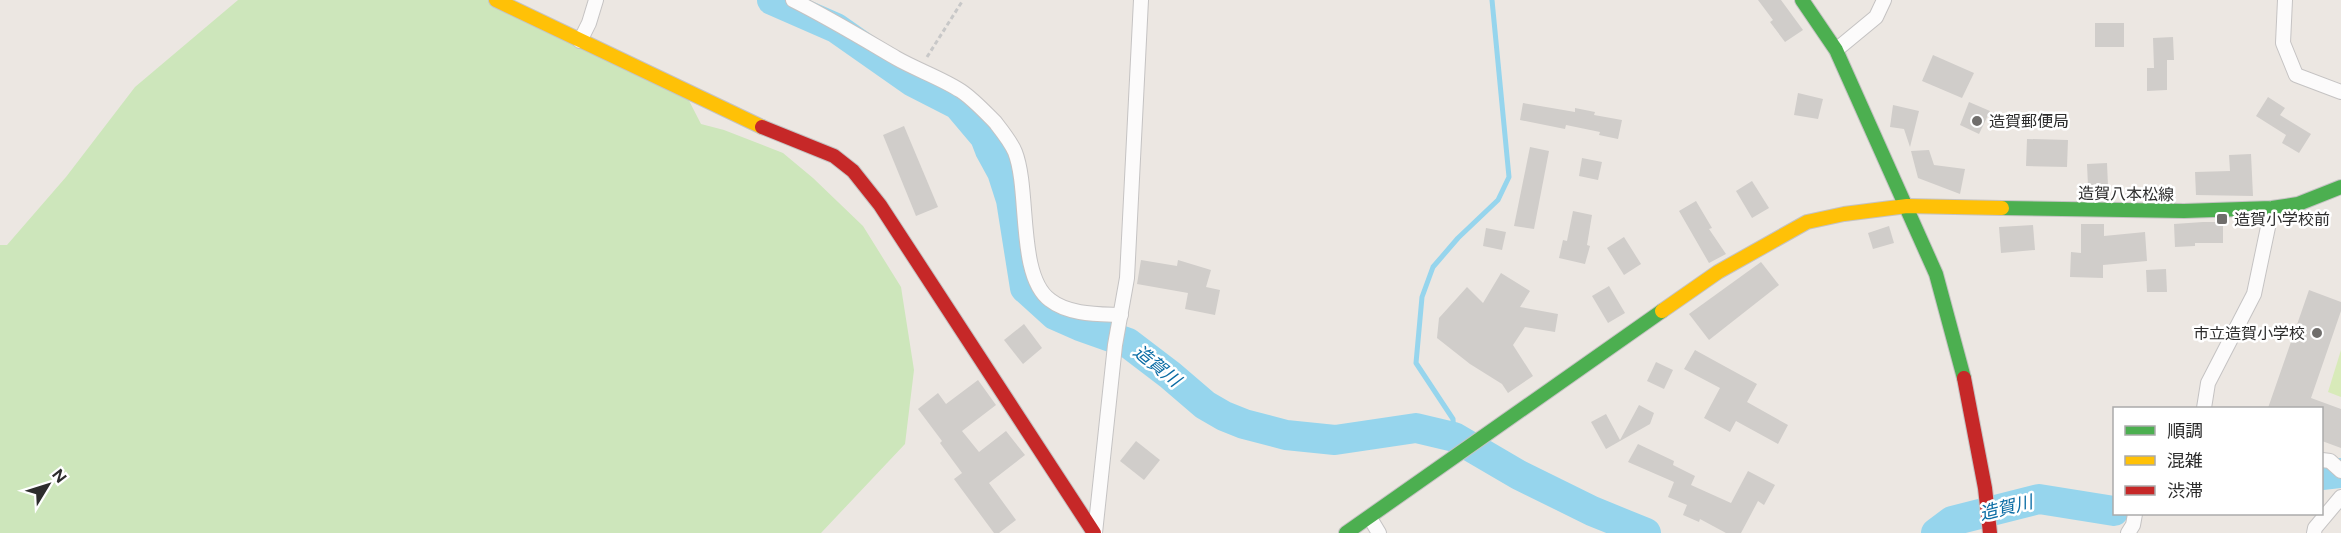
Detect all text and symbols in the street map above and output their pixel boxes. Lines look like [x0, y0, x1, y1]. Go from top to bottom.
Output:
place label: 造賀郵便局 [1989, 112, 2069, 131]
marker: 造賀郵便局 [1970, 114, 1984, 128]
street label: 造賀八本松線 [2078, 184, 2174, 204]
place label: 造賀小学校前 [2234, 210, 2330, 229]
marker: 造賀小学校前 [2215, 212, 2229, 226]
place label: 市立造賀小学校 [2193, 324, 2305, 343]
marker: 市立造賀小学校 [2310, 326, 2324, 340]
water label: 造賀川 [1129, 340, 1186, 393]
legend [2113, 407, 2323, 515]
text: 順調 [2167, 420, 2203, 442]
text: 混雑 [2167, 450, 2203, 472]
north arrow [18, 455, 78, 515]
text: N [48, 465, 71, 487]
text: 渋滞 [2167, 480, 2203, 502]
water label: 造賀川 [1977, 490, 2037, 525]

